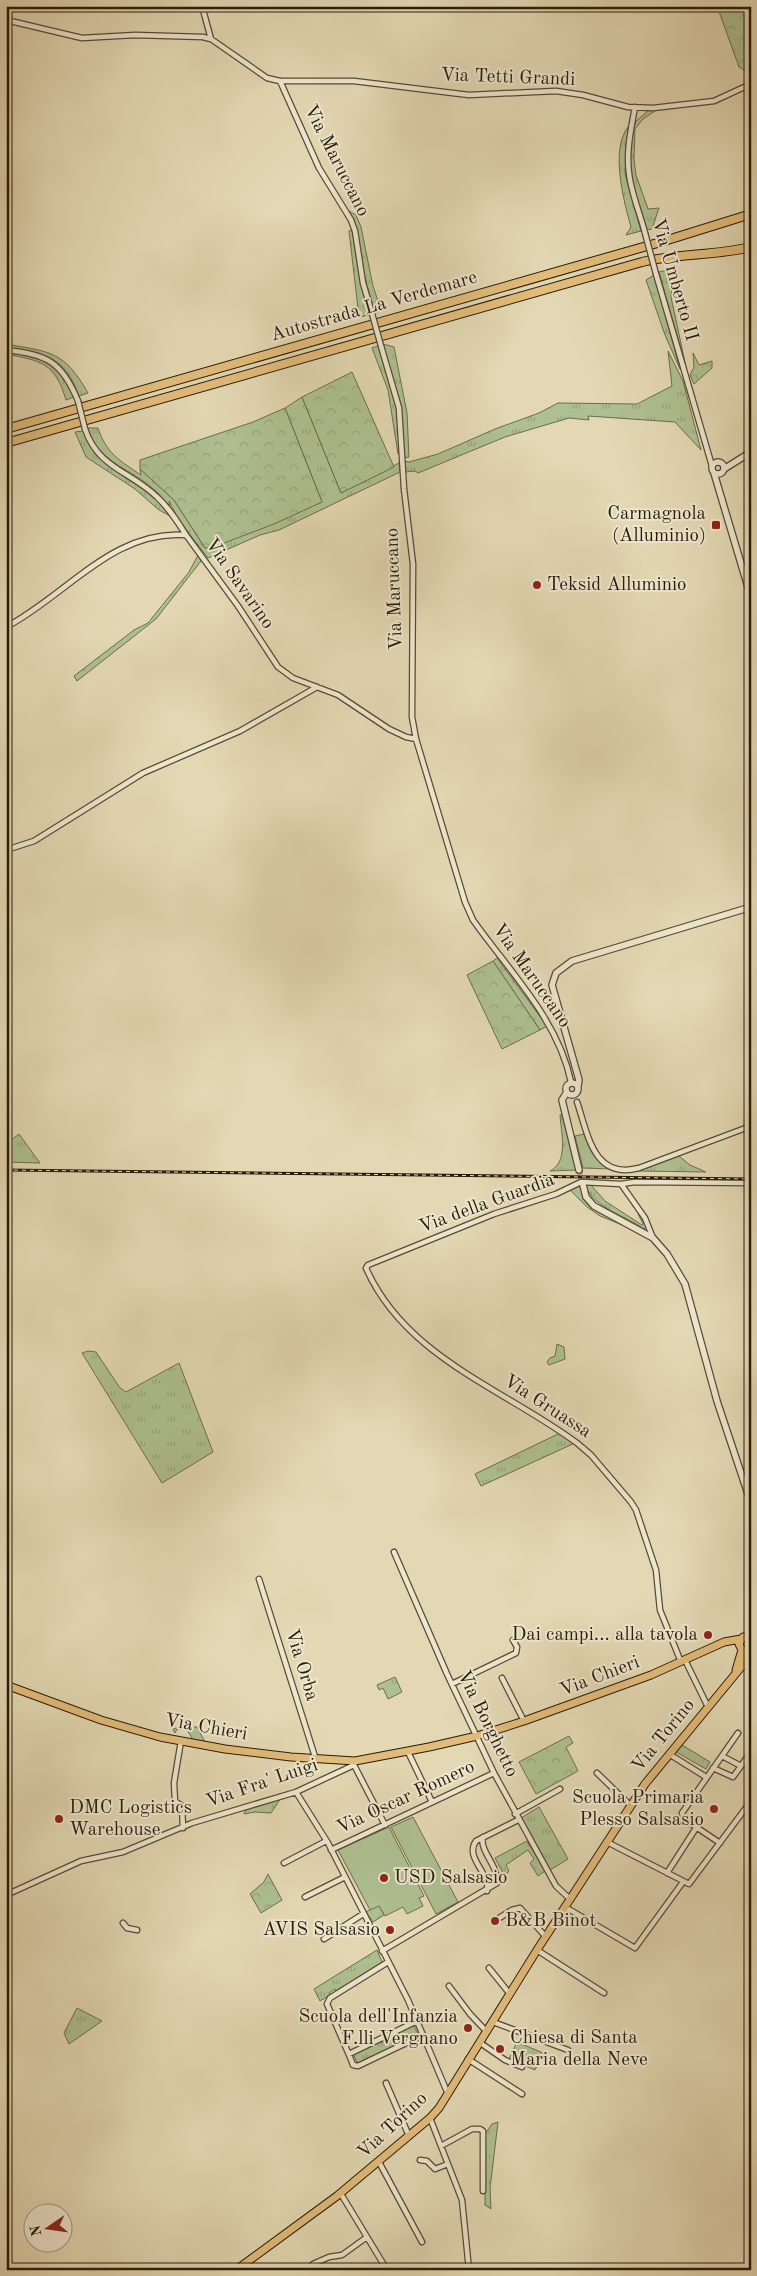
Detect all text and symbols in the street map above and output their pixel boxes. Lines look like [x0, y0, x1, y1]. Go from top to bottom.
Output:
street label: Via Tetti Grandi [440, 66, 576, 90]
street label: Via Maruccano [300, 102, 372, 220]
street label: Via Umberto II [647, 217, 701, 343]
street label: Autostrada La Verdemare [269, 268, 479, 346]
place label: Carmagnola (Alluminio) [607, 505, 707, 546]
marker: Carmagnola (Alluminio) [710, 519, 722, 531]
street label: Via Maruccano [383, 527, 407, 651]
street label: Via Savarino [201, 535, 277, 633]
place label: Teksid Alluminio [547, 576, 686, 595]
marker: Teksid Alluminio [531, 579, 543, 591]
street label: Via Maruccano [488, 920, 574, 1032]
street label: Via della Guardia [417, 1170, 558, 1237]
street label: Via Gruassa [500, 1372, 595, 1443]
place label: Dai campi... alla tavola [511, 1626, 699, 1645]
street label: Via Orba [281, 1627, 321, 1704]
marker: Dai campi... alla tavola [702, 1629, 714, 1641]
street label: Via Chieri [558, 1653, 642, 1701]
street label: Via Borghetto [453, 1668, 521, 1780]
street label: Via Torino [629, 1696, 699, 1776]
street label: Via Chieri [163, 1711, 249, 1745]
street label: Via Fra' Luigi [204, 1756, 320, 1812]
street label: Via Oscar Romero [334, 1758, 478, 1838]
place label: Scuola Primaria Plesso Salsasio [572, 1789, 705, 1830]
place label: DMC Logistics Warehouse [69, 1799, 192, 1840]
marker: Scuola Primaria Plesso Salsasio [708, 1803, 720, 1815]
marker: DMC Logistics Warehouse [53, 1813, 65, 1825]
place label: USD Salsasio [394, 1869, 507, 1888]
marker: USD Salsasio [378, 1872, 390, 1884]
place label: B&B Binot [505, 1912, 596, 1931]
marker: B&B Binot [489, 1915, 501, 1927]
place label: AVIS Salsasio [263, 1921, 380, 1940]
marker: AVIS Salsasio [384, 1924, 396, 1936]
place label: Scuola dell'Infanzia F.lli Vergnano [299, 2008, 459, 2049]
marker: Scuola dell'Infanzia F.lli Vergnano [462, 2022, 474, 2034]
place label: Chiesa di Santa Maria della Neve [510, 2029, 648, 2070]
marker: Chiesa di Santa Maria della Neve [494, 2043, 506, 2055]
street label: Via Torino [354, 2089, 432, 2163]
north arrow [22, 2204, 72, 2254]
text: N [28, 2224, 44, 2237]

